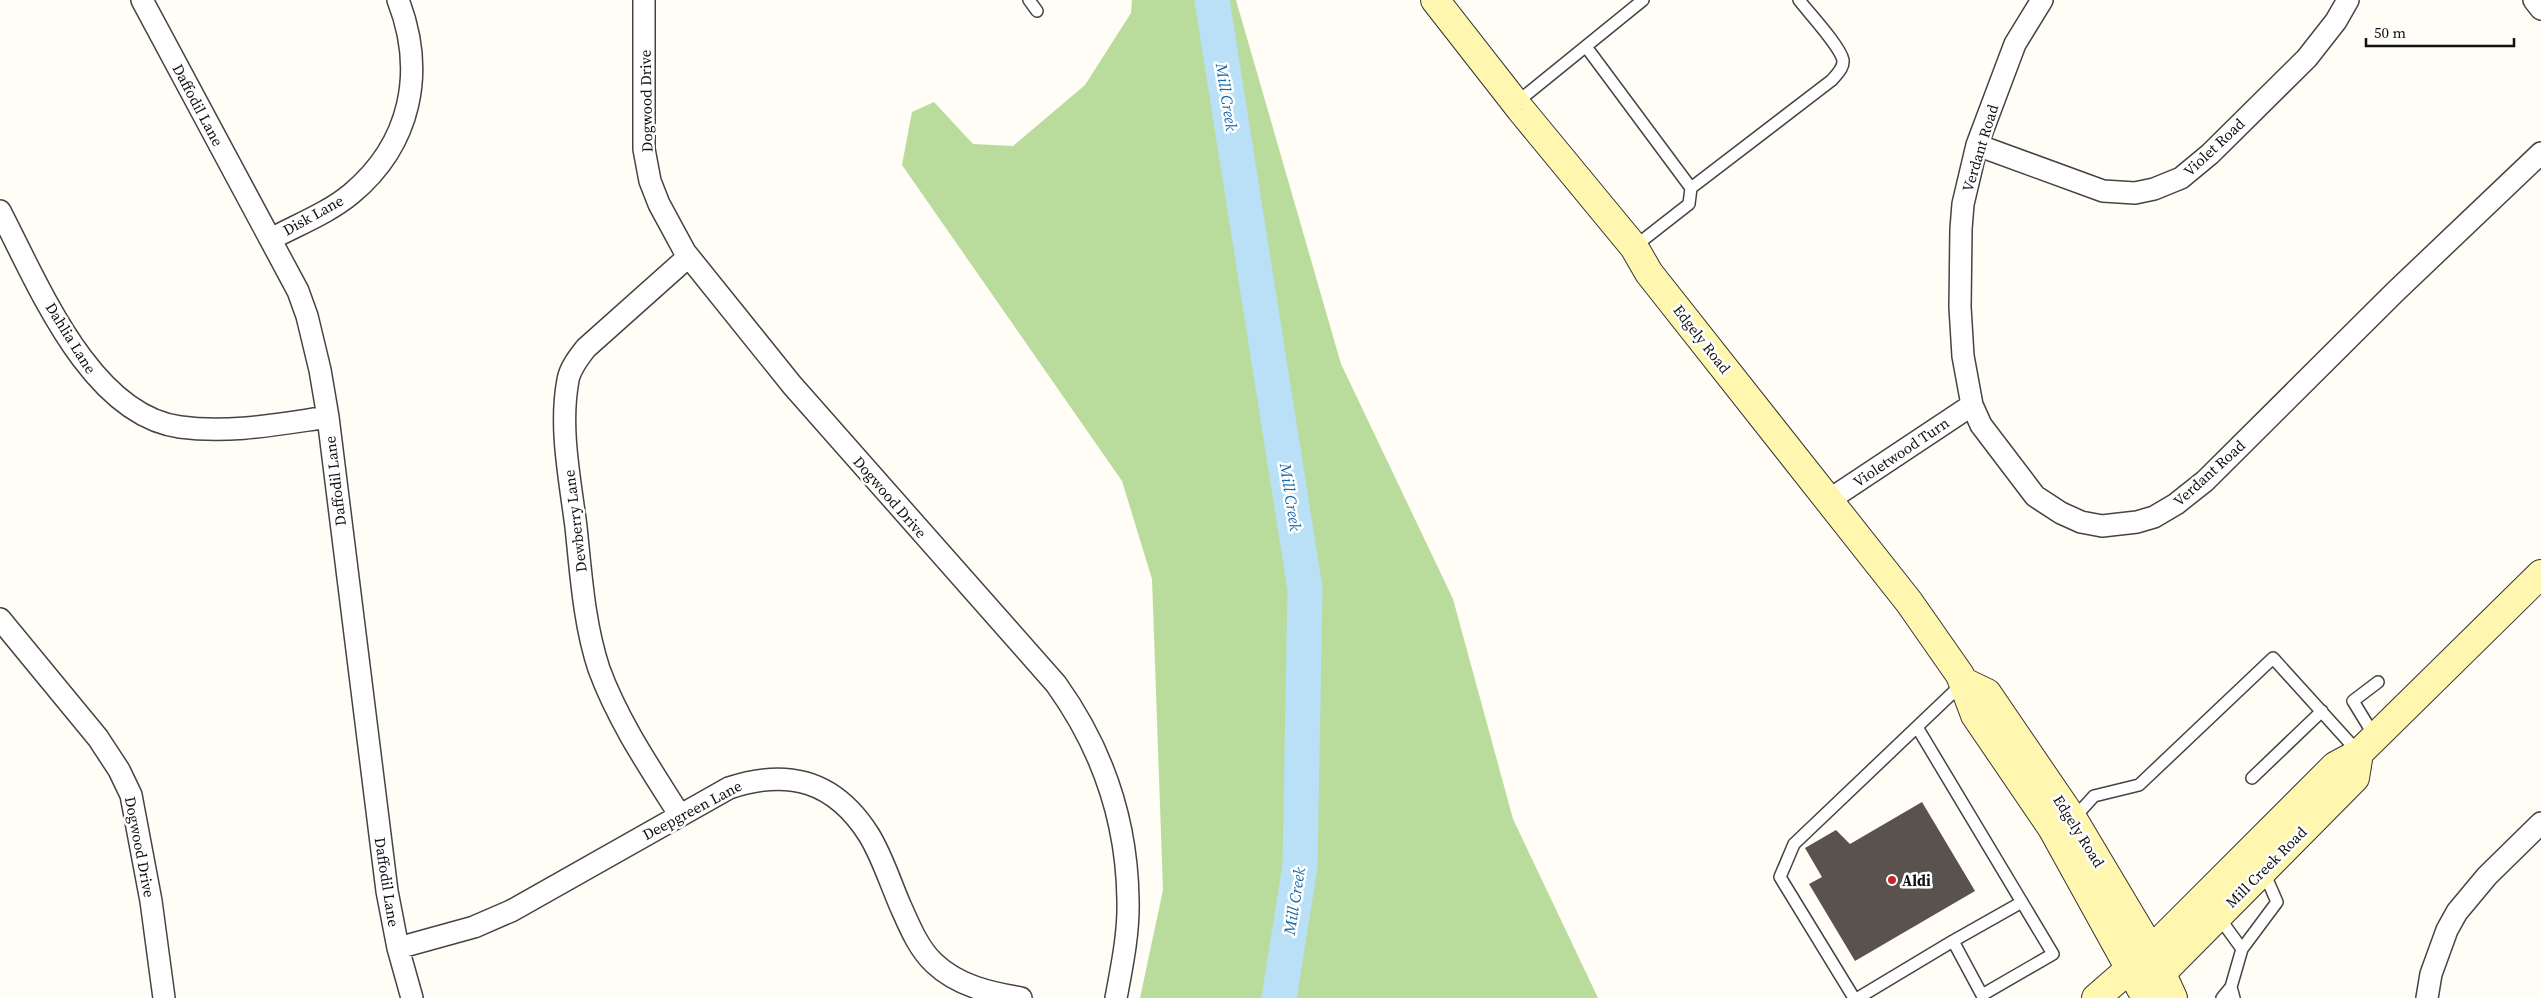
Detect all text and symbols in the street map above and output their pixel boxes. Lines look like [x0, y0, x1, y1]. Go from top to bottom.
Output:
scale bar [2366, 15, 2514, 47]
text: 50 m [2374, 22, 2406, 43]
street label: Dogwood Drive [635, 49, 657, 152]
street label: Daffodil Lane [168, 60, 229, 150]
water label: Mill Creek [1211, 61, 1243, 133]
street label: Verdant Road [1957, 101, 2003, 194]
street label: Violet Road [2179, 113, 2250, 181]
street label: Disk Lane [279, 190, 347, 240]
street label: Dahlia Lane [41, 298, 101, 378]
street label: Edgely Road [1668, 300, 1736, 378]
street label: Violetwood Turn [1849, 412, 1953, 492]
street label: Daffodil Lane [319, 435, 351, 527]
street label: Verdant Road [2168, 435, 2250, 511]
street label: Dogwood Drive [848, 451, 932, 543]
water label: Mill Creek [1275, 461, 1307, 533]
street label: Dewberry Lane [558, 468, 592, 573]
street label: Deepgreen Lane [639, 775, 746, 845]
street label: Edgely Road [2048, 791, 2110, 872]
street label: Dogwood Drive [120, 795, 160, 900]
street label: Mill Creek Road [2221, 821, 2312, 912]
street label: Daffodil Lane [370, 836, 404, 929]
water label: Mill Creek [1278, 865, 1310, 937]
place label: Aldi [1902, 870, 1931, 891]
marker: Aldi [1886, 874, 1898, 886]

